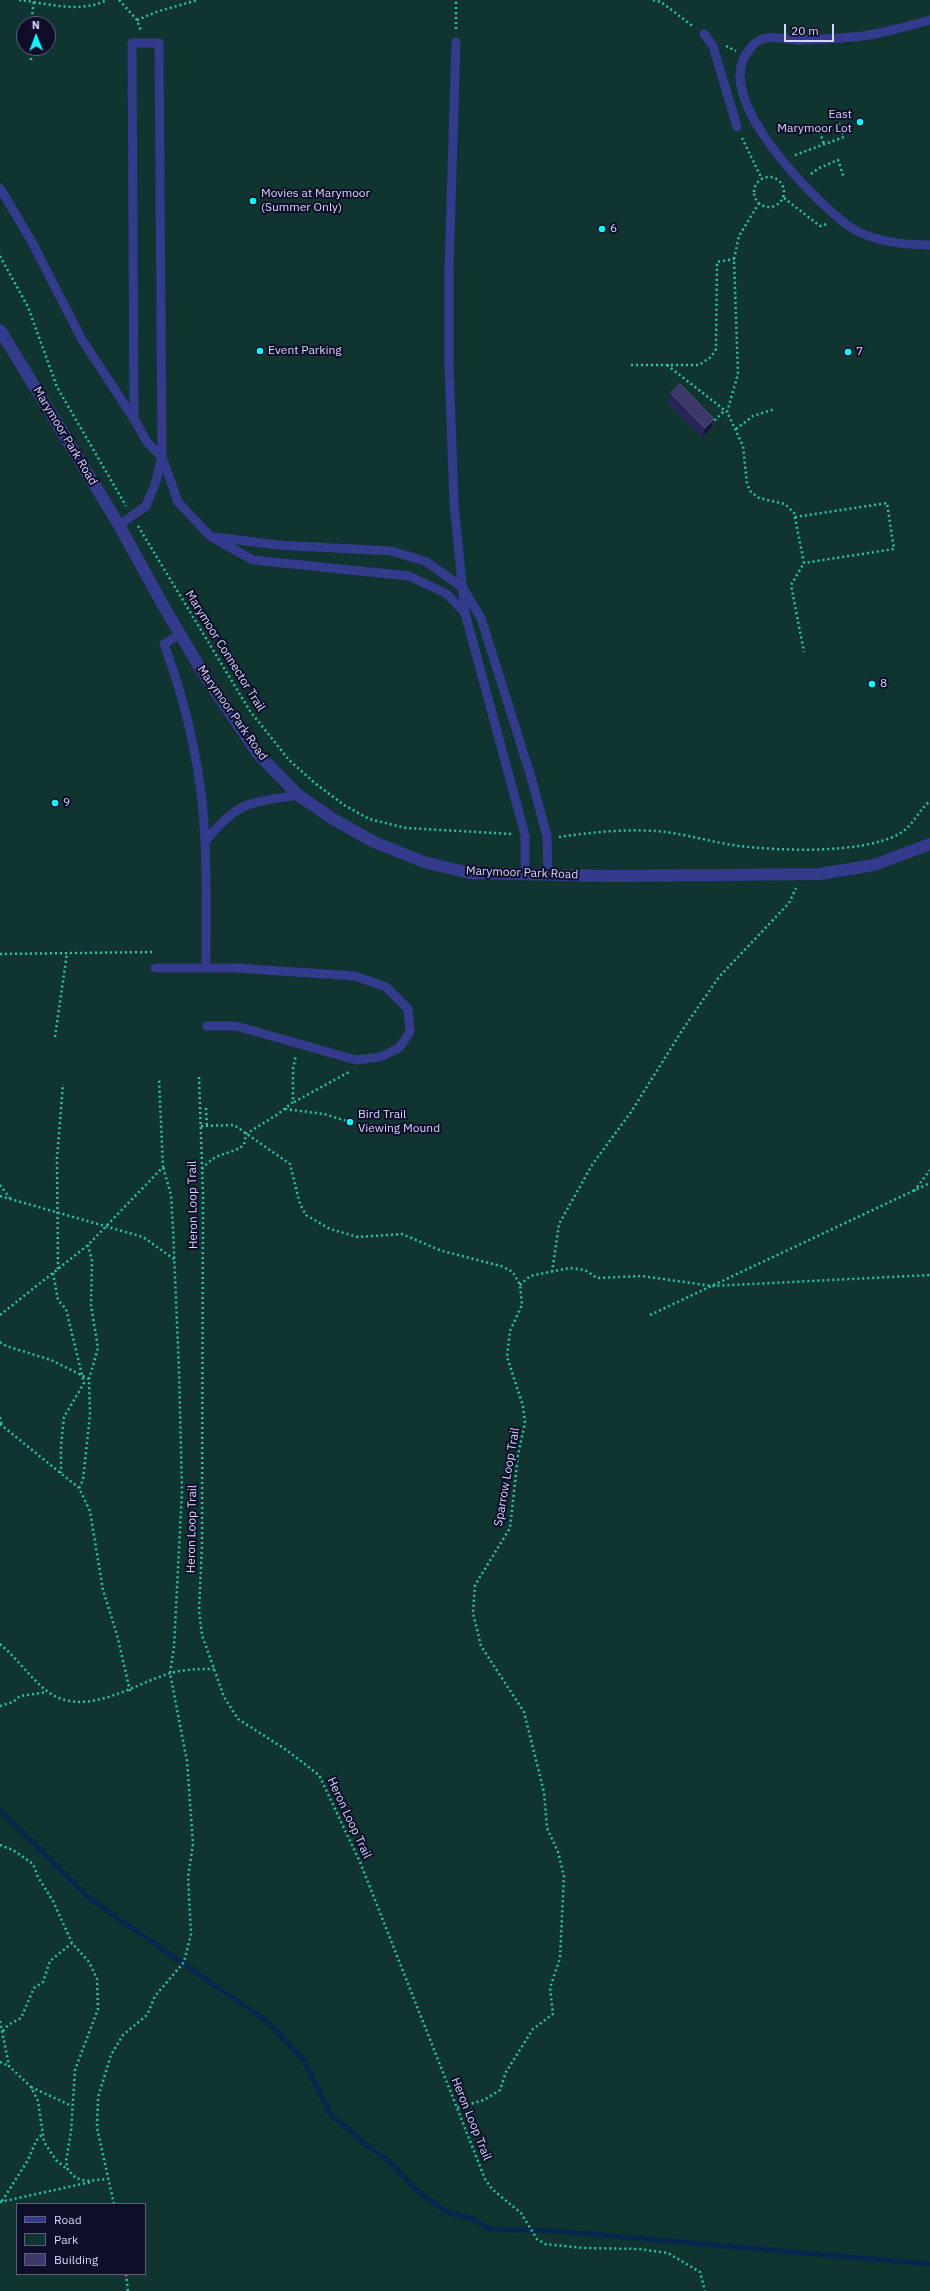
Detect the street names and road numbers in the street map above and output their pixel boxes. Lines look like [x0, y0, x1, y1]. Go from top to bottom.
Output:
street label: Marymoor Park Road [30, 384, 100, 488]
street label: Marymoor Connector Trail [182, 588, 268, 714]
street label: Marymoor Park Road [194, 663, 270, 763]
street label: Marymoor Park Road [466, 864, 578, 882]
street label: Heron Loop Trail [185, 1161, 201, 1249]
street label: Sparrow Loop Trail [491, 1426, 523, 1528]
street label: Heron Loop Trail [184, 1485, 200, 1573]
street label: Heron Loop Trail [324, 1775, 374, 1861]
street label: Heron Loop Trail [448, 2075, 494, 2163]

